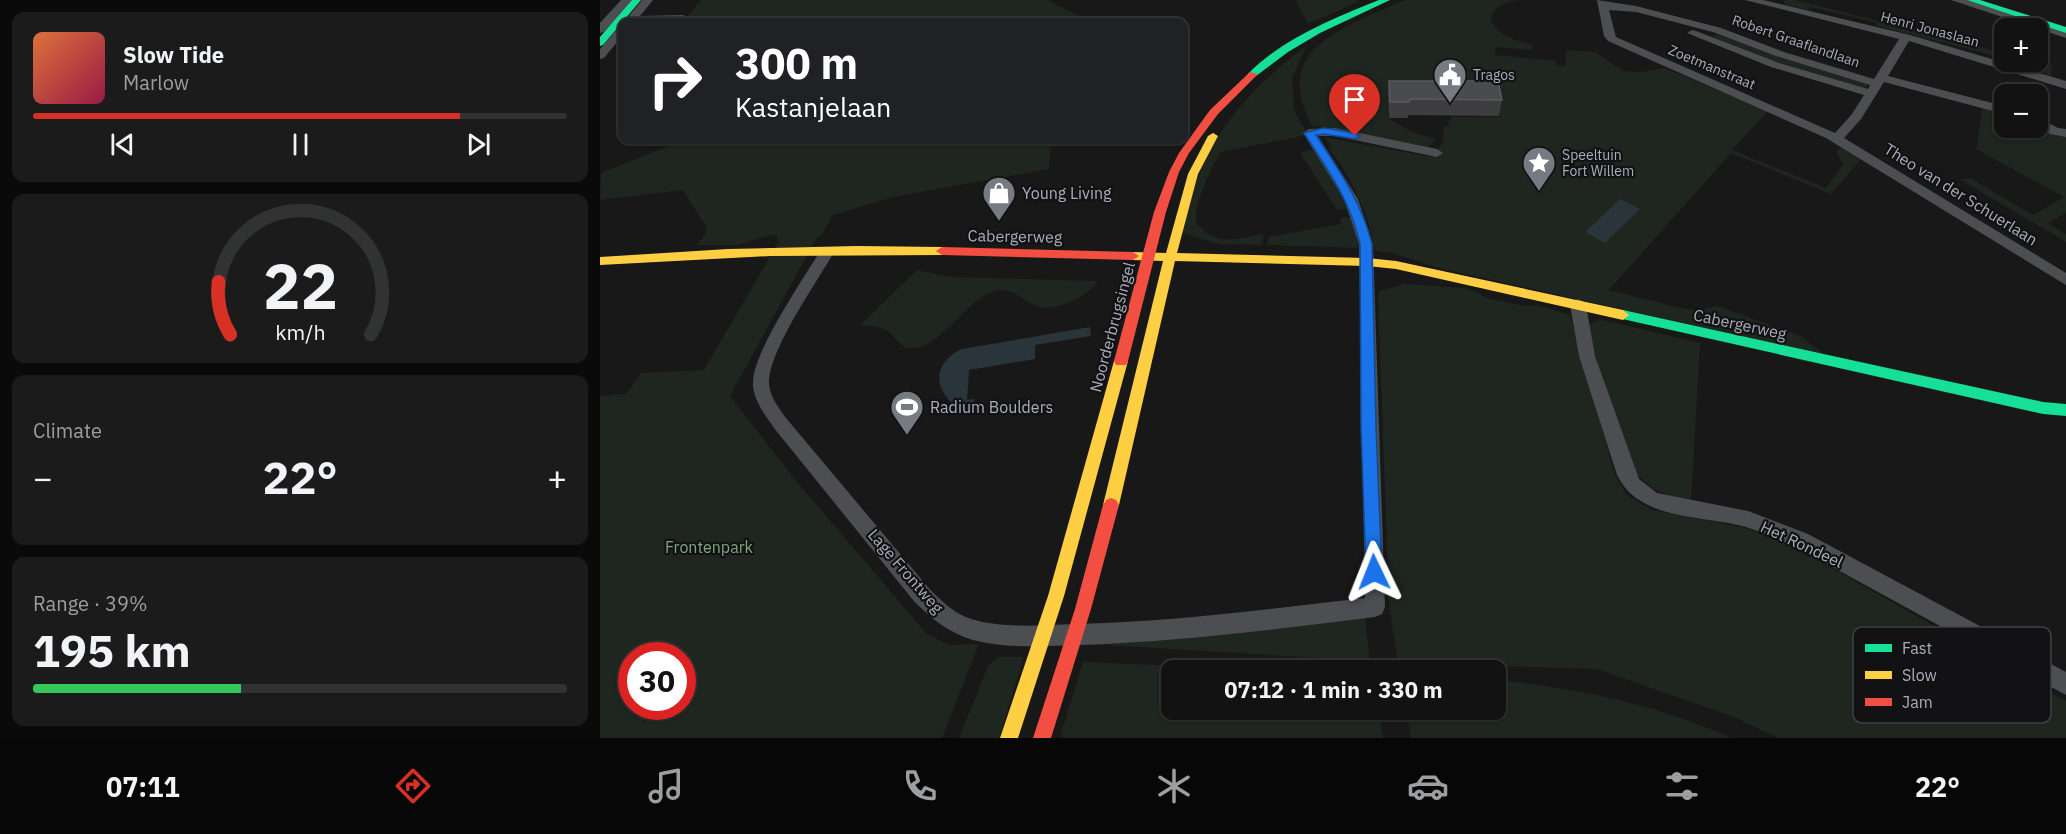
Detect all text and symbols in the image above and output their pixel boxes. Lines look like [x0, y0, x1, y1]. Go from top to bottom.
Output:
street label: Henri Jonaslaan [1879, 7, 1981, 51]
street label: Robert Graaflandlaan [1730, 11, 1862, 71]
map controls [1994, 18, 2048, 138]
button: + [1994, 18, 2048, 72]
text: 300 m [735, 36, 858, 91]
text: Slow Tide [123, 40, 224, 69]
street label: Zoetmanstraat [1666, 41, 1758, 93]
icon: right [636, 42, 714, 120]
public building icon: Tragos [1432, 57, 1468, 104]
place label: Tragos [1473, 66, 1515, 84]
text: Marlow [123, 69, 189, 96]
pin [1329, 74, 1380, 136]
icon: arrive [1338, 83, 1371, 116]
button: − [1994, 84, 2048, 138]
text: Kastanjelaan [735, 89, 891, 124]
icon: previous [106, 128, 139, 161]
icon: pause [284, 128, 317, 161]
icon: next [462, 128, 495, 161]
street label: Theo van der Schuerlaan [1881, 139, 2041, 249]
place icon: Speeltuin Fort Willem [1521, 145, 1557, 192]
place label: Speeltuin Fort Willem [1562, 146, 1634, 180]
shop icon: Young Living [981, 175, 1017, 222]
place label: Young Living [1022, 183, 1112, 203]
street label: Cabergerweg [968, 225, 1063, 247]
text: 22 [263, 245, 337, 326]
street label: Noorderbrugsingel [1085, 260, 1139, 394]
street label: Cabergerweg [1692, 304, 1789, 344]
text: km/h [275, 319, 325, 347]
sports icon: Radium Boulders [889, 389, 925, 436]
place label: Radium Boulders [930, 397, 1053, 417]
text: Climate [33, 417, 102, 444]
text: 22° [262, 448, 338, 506]
text: − [33, 456, 53, 499]
text: + [547, 456, 567, 499]
street label: Het Rondeel [1758, 516, 1846, 572]
street label: Lage Frontweg [864, 525, 948, 618]
park label: Frontenpark [665, 537, 754, 557]
position arrow [1342, 540, 1406, 604]
text: Range · 39% [33, 590, 148, 617]
text: 195 km [33, 621, 191, 679]
legend [1853, 627, 2051, 723]
text: Fast [1902, 638, 1932, 658]
speed limit sign: 30 [618, 642, 696, 720]
text: Slow [1902, 665, 1937, 685]
text: 07:12 · 1 min · 330 m [1224, 675, 1443, 704]
text: Jam [1902, 692, 1933, 712]
icon: directions [392, 765, 434, 807]
icon: music [645, 765, 687, 807]
icon: phone [899, 765, 941, 807]
icon: climate [1153, 765, 1195, 807]
icon: car [1407, 765, 1449, 807]
icon: filters [1661, 765, 1703, 807]
text: 07:11 [106, 769, 180, 804]
text: 22° [1915, 769, 1960, 804]

